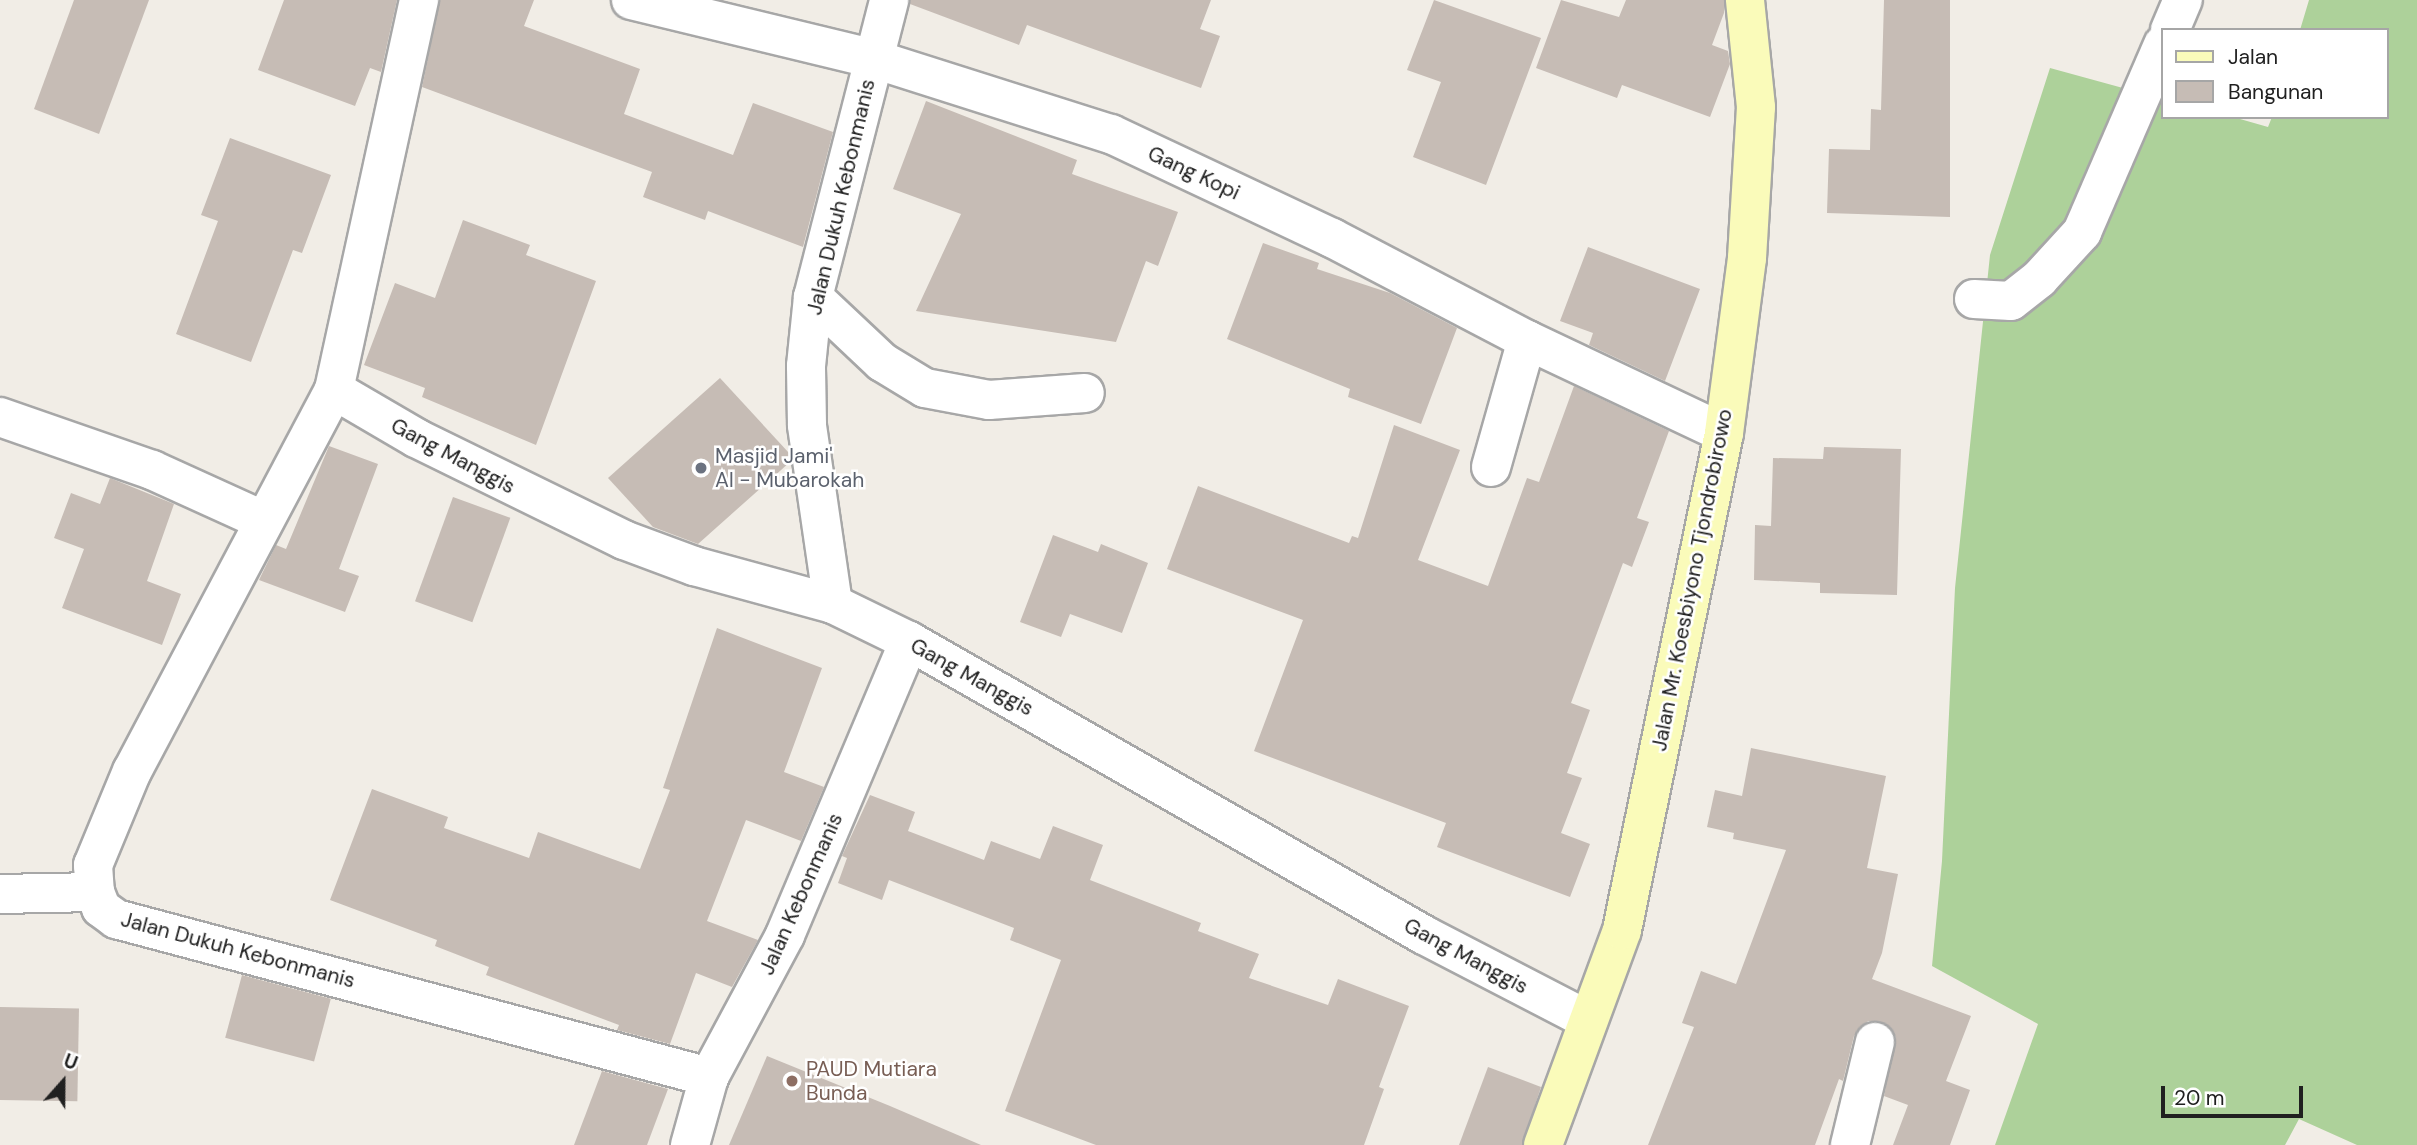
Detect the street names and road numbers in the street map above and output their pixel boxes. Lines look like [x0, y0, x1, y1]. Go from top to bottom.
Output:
street label: Jalan Dukuh Kebonmanis [802, 77, 880, 317]
street label: Gang Kopi [1144, 141, 1244, 205]
street label: Jalan Mr. Koesbiyono Tjondrobirowo [1646, 407, 1738, 753]
street label: Gang Manggis [387, 413, 519, 499]
street label: Gang Manggis [906, 633, 1038, 721]
street label: Jalan Kebonmanis [754, 809, 848, 979]
street label: Jalan Dukuh Kebonmanis [118, 907, 358, 993]
street label: Gang Manggis [1400, 913, 1532, 999]

